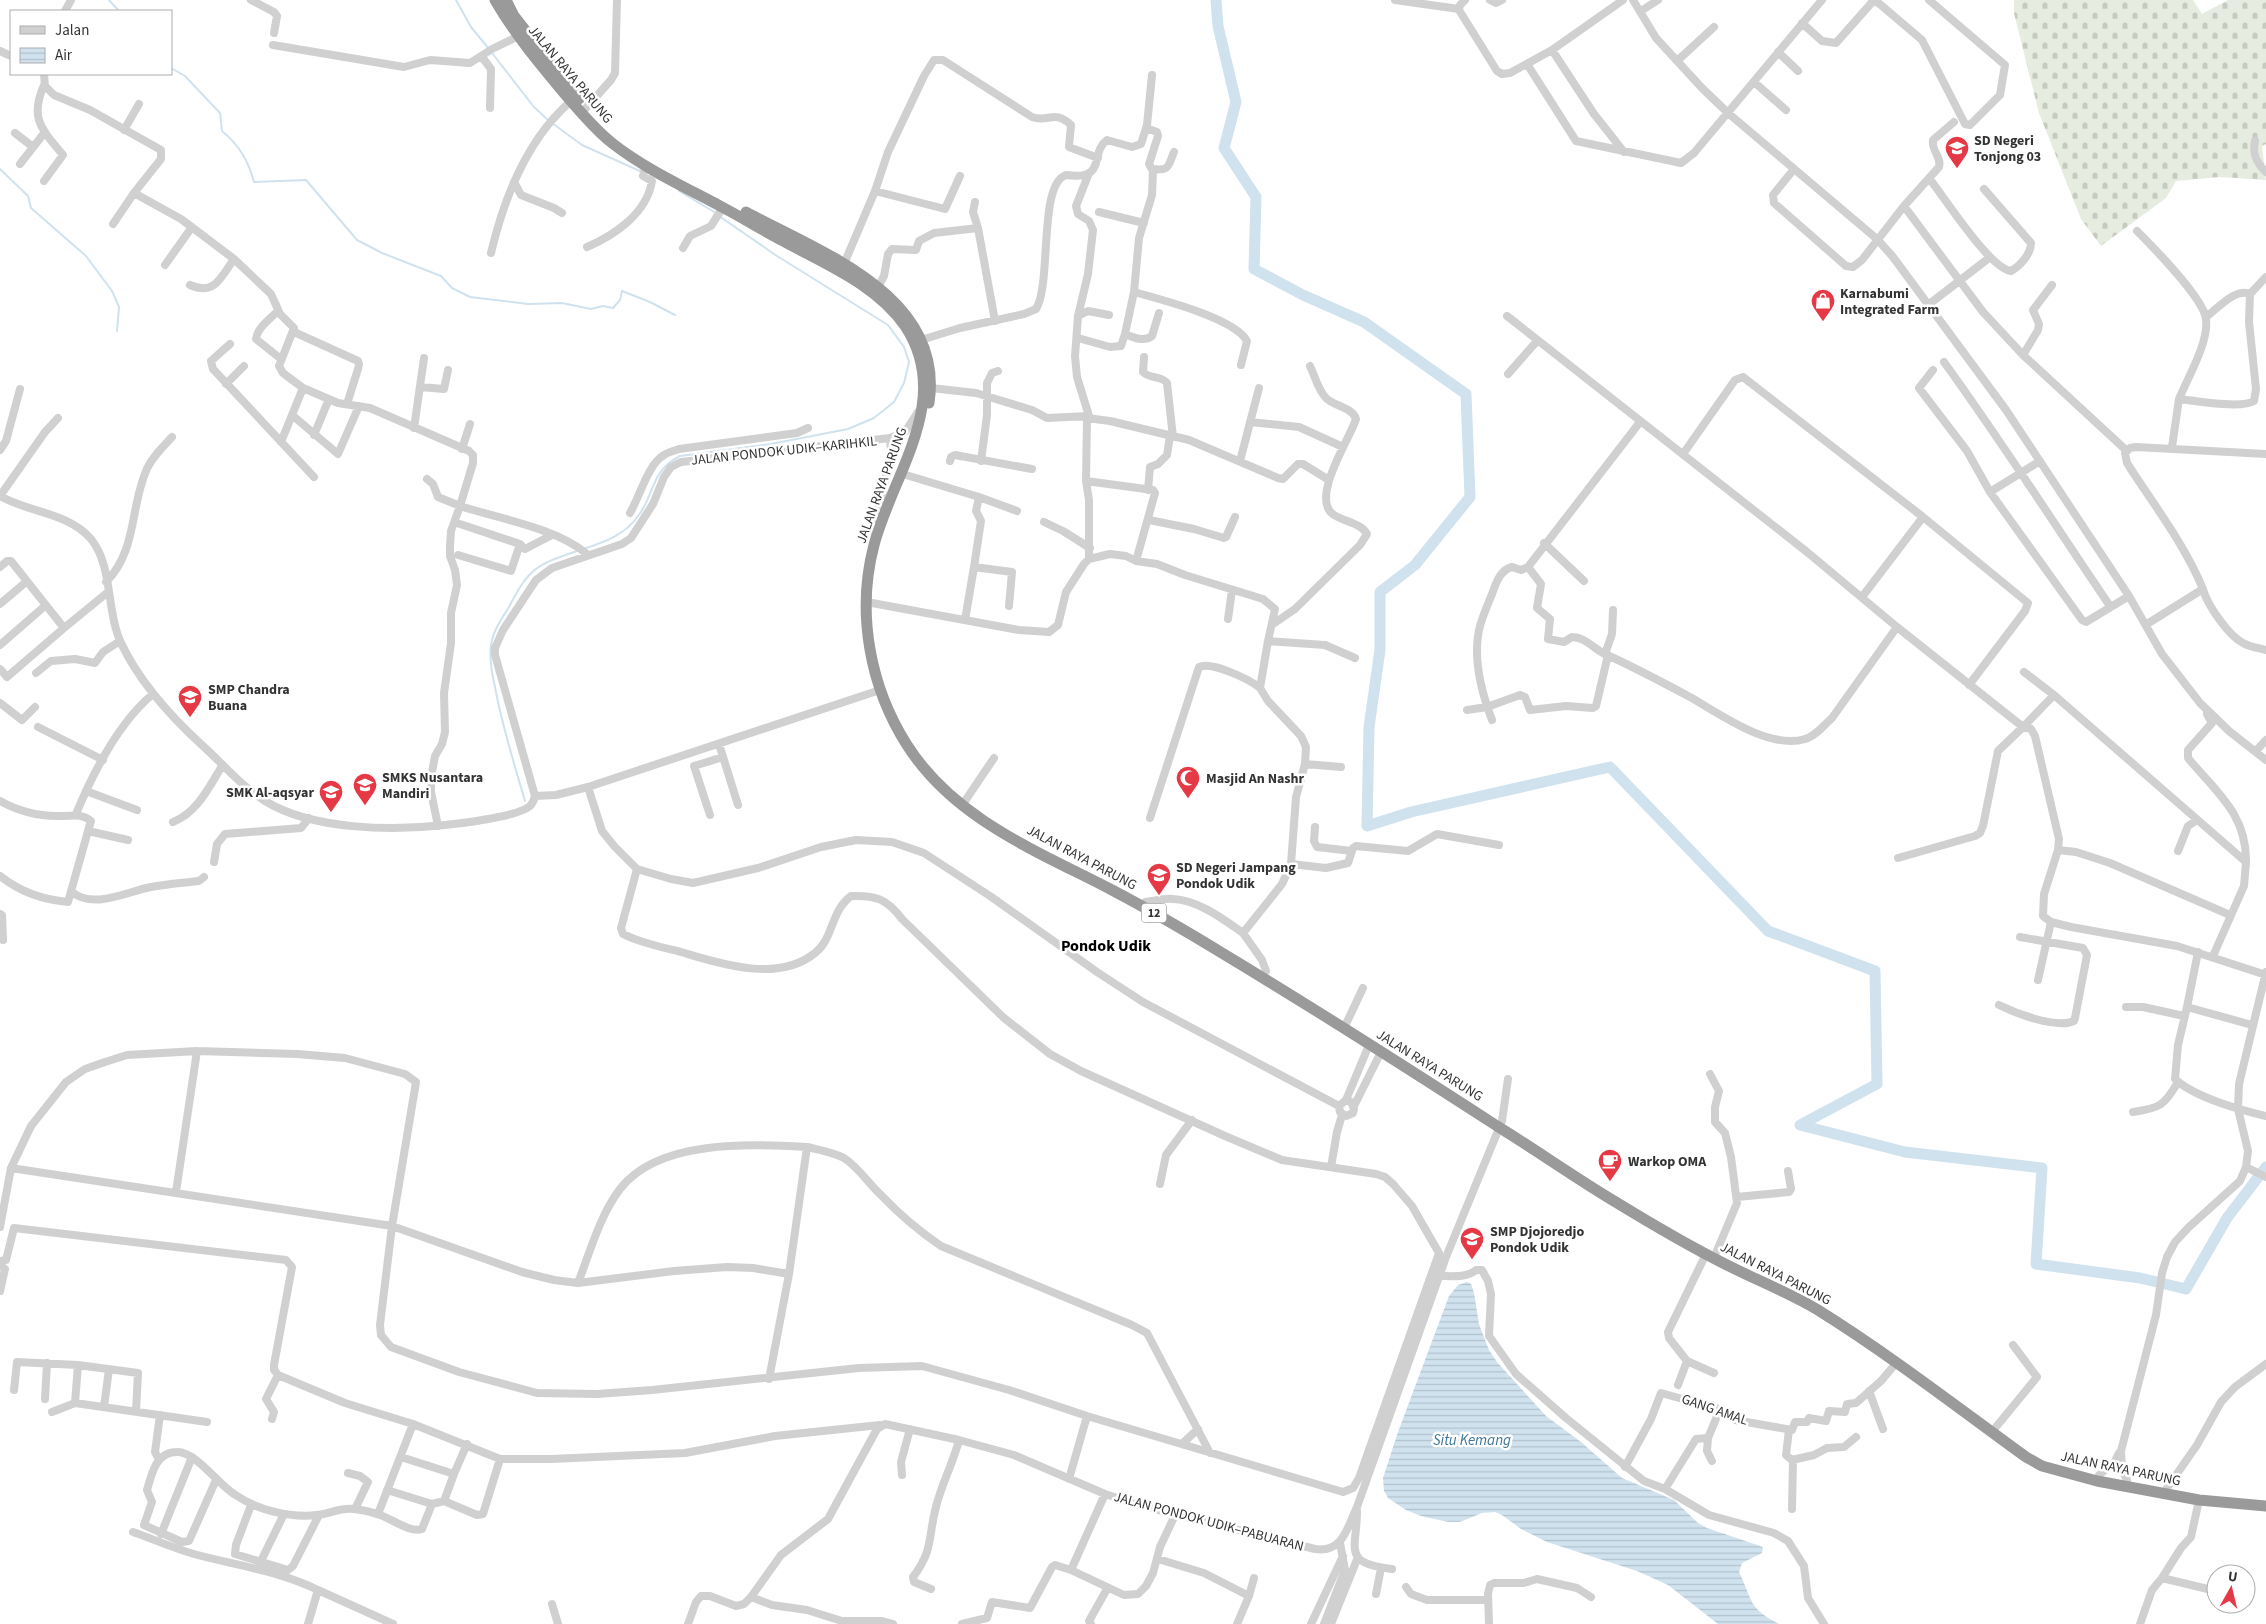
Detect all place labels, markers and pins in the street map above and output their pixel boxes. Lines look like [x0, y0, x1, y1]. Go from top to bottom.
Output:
place label: SD Negeri Tonjong 03 [1974, 131, 2041, 167]
school or university icon: SD Negeri Tonjong 03 [1944, 135, 1970, 169]
place label: Karnabumi Integrated Farm [1840, 284, 1939, 320]
shop icon: Karnabumi Integrated Farm [1810, 288, 1836, 322]
place label: SMP Chandra Buana [208, 680, 290, 716]
school or university icon: SMP Chandra Buana [177, 684, 203, 718]
mosque icon: Masjid An Nashr [1175, 765, 1201, 799]
place label: SMKS Nusantara Mandiri [382, 768, 483, 804]
place label: Masjid An Nashr [1206, 769, 1305, 789]
school or university icon: SMKS Nusantara Mandiri [352, 772, 378, 806]
school or university icon: SMK Al-aqsyar [318, 779, 344, 813]
place label: SMK Al-aqsyar [226, 783, 314, 803]
place label: SD Negeri Jampang Pondok Udik [1176, 858, 1296, 894]
school or university icon: SD Negeri Jampang Pondok Udik [1146, 862, 1172, 896]
cafe icon: Warkop OMA [1597, 1148, 1623, 1182]
place label: Warkop OMA [1628, 1152, 1707, 1172]
place label: SMP Djojoredjo Pondok Udik [1490, 1222, 1584, 1258]
school or university icon: SMP Djojoredjo Pondok Udik [1459, 1226, 1485, 1260]

